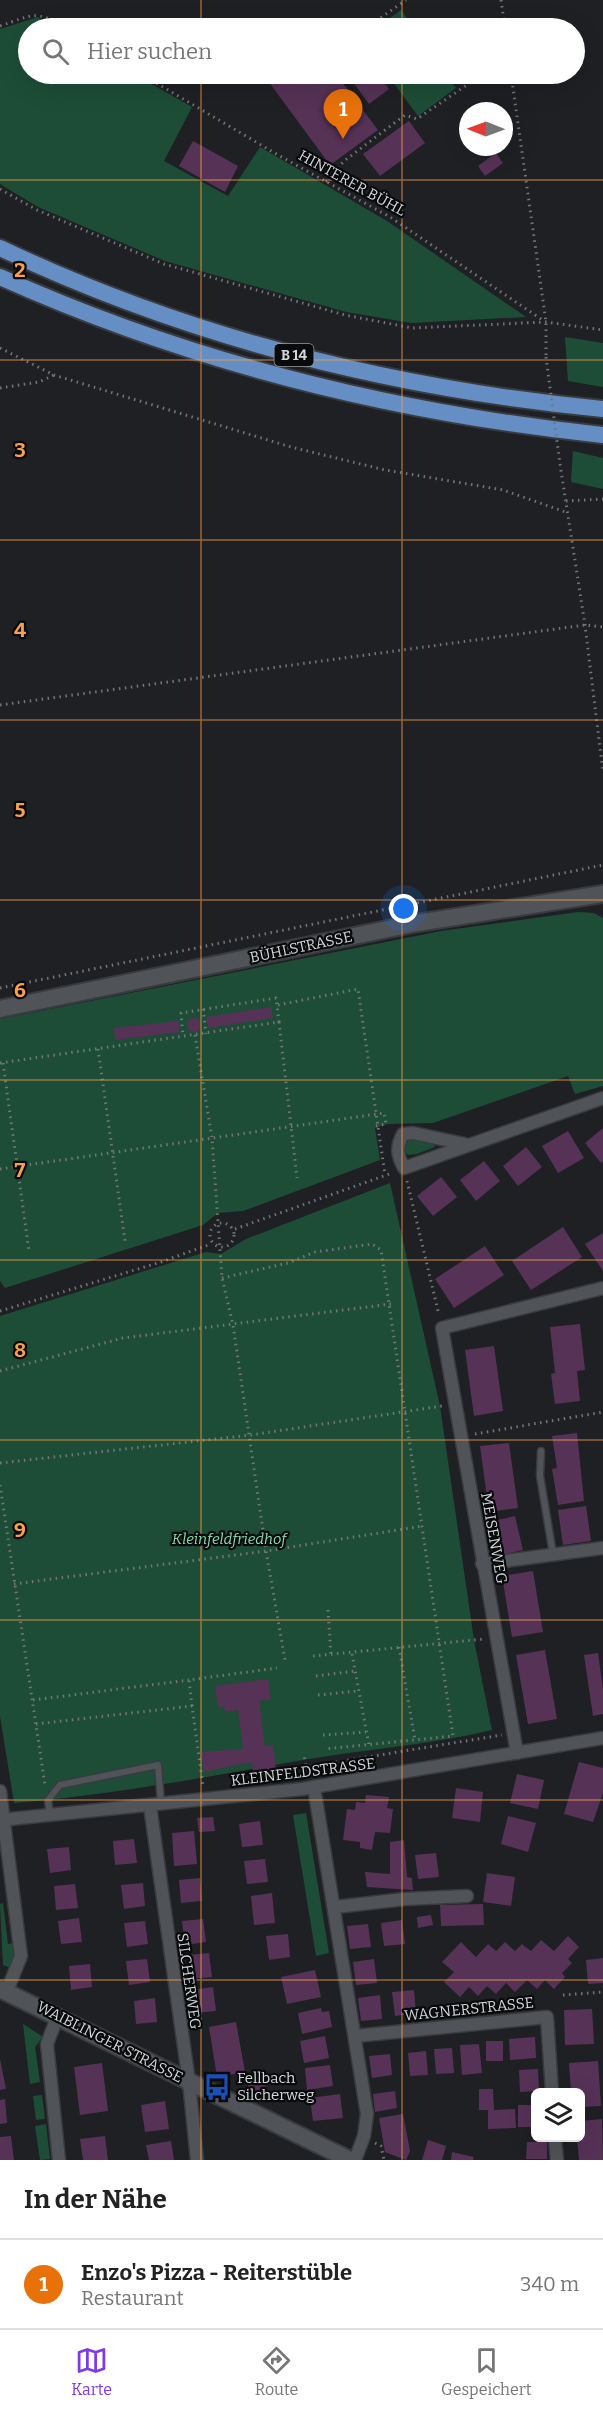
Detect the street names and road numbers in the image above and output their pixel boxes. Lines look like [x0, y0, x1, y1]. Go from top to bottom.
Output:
street label: HINTERER BÜHL [295, 146, 409, 220]
road number: B 14 [274, 344, 314, 366]
street label: BÜHLSTRASSE [248, 927, 354, 967]
street label: MEISENWEG [477, 1491, 511, 1585]
street label: KLEINFELDSTRASSE [230, 1754, 376, 1790]
street label: SILCHERWEG [173, 1932, 205, 2030]
street label: WAGNERSTRASSE [403, 1993, 535, 2025]
street label: WAIBLINGER STRASSE [34, 1997, 186, 2087]

